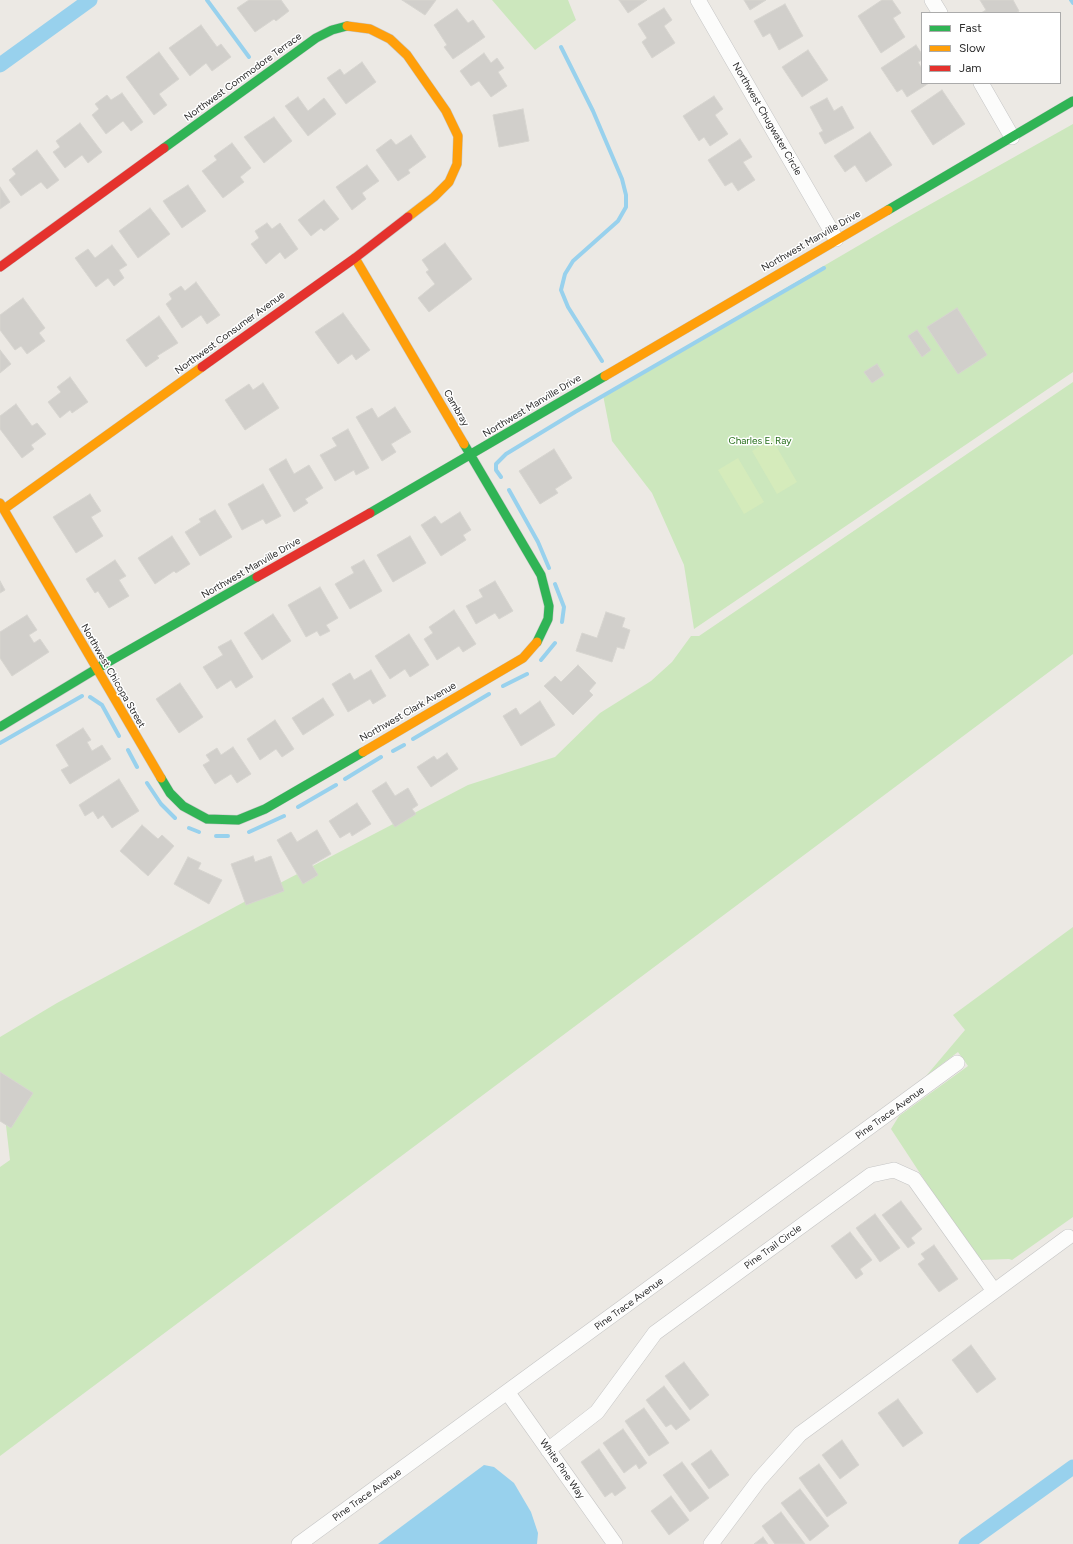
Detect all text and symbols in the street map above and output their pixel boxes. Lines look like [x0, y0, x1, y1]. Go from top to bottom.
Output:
legend [921, 12, 1061, 84]
text: Fast [959, 21, 982, 35]
street label: Northwest Commodore Terrace [182, 30, 304, 124]
text: Slow [959, 41, 985, 55]
street label: Northwest Chugwater Circle [730, 60, 804, 178]
text: Jam [959, 61, 982, 75]
street label: Northwest Manville Drive [759, 208, 863, 274]
street label: Northwest Consumer Avenue [173, 289, 287, 377]
street label: Northwest Manville Drive [481, 372, 583, 440]
street label: Cambray [441, 388, 471, 428]
park label: Charles E. Ray [728, 435, 792, 447]
street label: Northwest Manville Drive [199, 535, 303, 601]
street label: Northwest Chicopa Street [78, 622, 148, 730]
street label: Northwest Clark Avenue [358, 679, 458, 745]
street label: Pine Trace Avenue [853, 1084, 927, 1142]
street label: Pine Trail Circle [742, 1222, 804, 1272]
street label: Pine Trace Avenue [592, 1275, 666, 1333]
street label: White Pine Way [537, 1437, 587, 1501]
street label: Pine Trace Avenue [330, 1466, 404, 1524]

